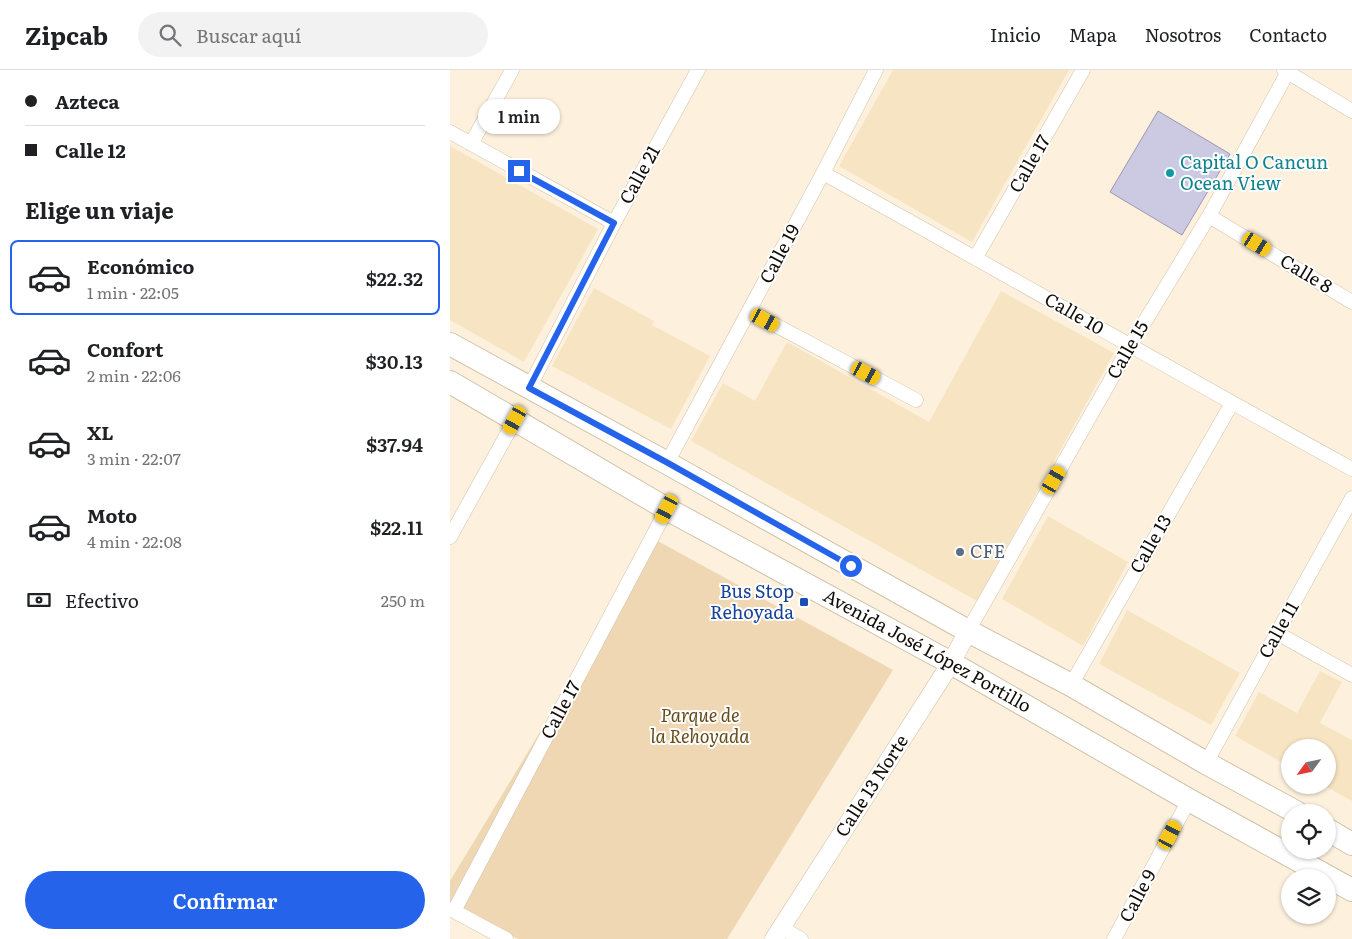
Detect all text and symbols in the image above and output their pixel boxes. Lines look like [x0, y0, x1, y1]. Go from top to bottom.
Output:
search box [138, 12, 488, 57]
text: Zipcab [25, 17, 108, 52]
icon: search [156, 21, 184, 49]
text: Buscar aquí [196, 21, 301, 49]
text: Inicio [990, 21, 1041, 48]
text: Mapa [1069, 21, 1117, 48]
text: Nosotros [1145, 21, 1221, 48]
text: Contacto [1249, 21, 1327, 48]
text: Azteca [55, 87, 120, 115]
callout: 1 min [478, 98, 560, 134]
text: 1 min [498, 104, 540, 128]
street label: Calle 17 [1001, 129, 1056, 197]
text: Calle 12 [55, 136, 126, 164]
street label: Calle 21 [612, 140, 666, 209]
place label: Capital O Cancun Ocean View [1180, 148, 1328, 196]
route end [508, 160, 530, 182]
marker: Capital O Cancun Ocean View [1164, 167, 1176, 179]
text: Elige un viaje [25, 193, 174, 226]
street label: Calle 19 [752, 219, 806, 288]
car [1240, 230, 1273, 258]
street label: Calle 8 [1275, 247, 1338, 299]
text: Económico [87, 252, 194, 280]
icon: car [27, 255, 72, 300]
text: $22.32 [366, 264, 423, 292]
text: 1 min · 22:05 [87, 280, 179, 304]
street label: Calle 10 [1040, 285, 1109, 341]
car [748, 306, 781, 334]
street label: Calle 15 [1099, 315, 1154, 383]
text: Confort [87, 335, 163, 363]
icon: car [27, 338, 72, 383]
text: $30.13 [366, 347, 423, 375]
car [849, 359, 882, 387]
text: 2 min · 22:06 [87, 363, 181, 387]
car [501, 403, 528, 437]
text: XL [87, 418, 114, 446]
icon: car [27, 421, 72, 466]
text: $37.94 [366, 430, 423, 458]
text: 3 min · 22:07 [87, 446, 181, 470]
car [1040, 463, 1067, 497]
car [653, 492, 680, 526]
text: Moto [87, 501, 137, 529]
icon: car [27, 504, 72, 549]
street label: Calle 13 [1122, 509, 1177, 578]
text: $22.11 [370, 513, 423, 541]
text: 4 min · 22:08 [87, 529, 182, 553]
place label: CFE [970, 537, 1005, 564]
marker: CFE [954, 546, 966, 558]
route start [840, 555, 862, 577]
place label: Bus Stop Rehoyada [710, 577, 794, 625]
street label: Avenida José López Portillo [819, 581, 1037, 719]
icon: cash [25, 586, 53, 614]
text: Efectivo [65, 586, 139, 614]
text: 250 m [381, 588, 425, 612]
marker: Bus Stop Rehoyada [798, 596, 810, 608]
street label: Calle 11 [1251, 596, 1304, 663]
street label: Calle 17 [533, 675, 586, 743]
park label: Parque de la Rehoyada [651, 701, 750, 749]
street label: Calle 13 Norte [828, 729, 914, 842]
north arrow [1281, 739, 1336, 794]
map controls [1281, 739, 1336, 924]
button: locate [1281, 804, 1336, 859]
car [1156, 818, 1183, 852]
street label: Calle 9 [1112, 864, 1162, 927]
button: layers [1281, 869, 1336, 924]
button: Confirmar [25, 871, 425, 929]

